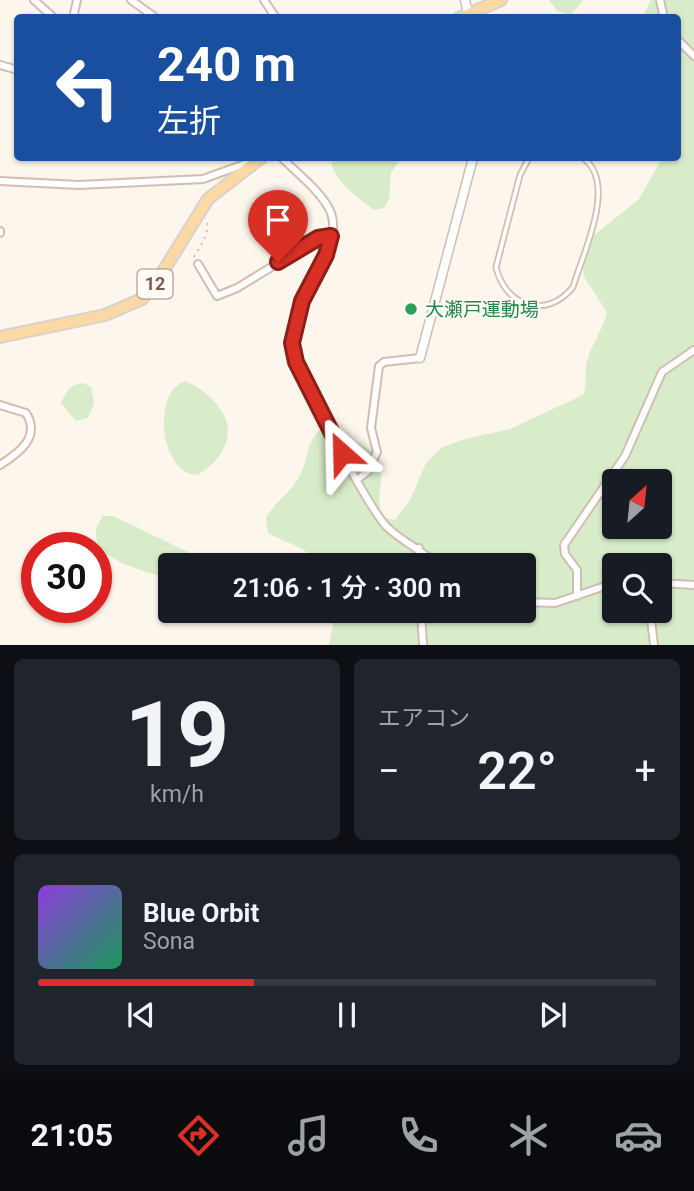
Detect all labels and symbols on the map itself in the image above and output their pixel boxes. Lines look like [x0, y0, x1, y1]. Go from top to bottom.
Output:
pin [248, 190, 308, 262]
road number: 12 [138, 270, 172, 298]
place label: 大瀬戸運動場 [425, 298, 539, 321]
marker: 大瀬戸運動場 [403, 301, 419, 317]
position arrow [305, 416, 379, 490]
north arrow [602, 469, 672, 539]
speed limit sign: 30 [21, 532, 112, 623]

